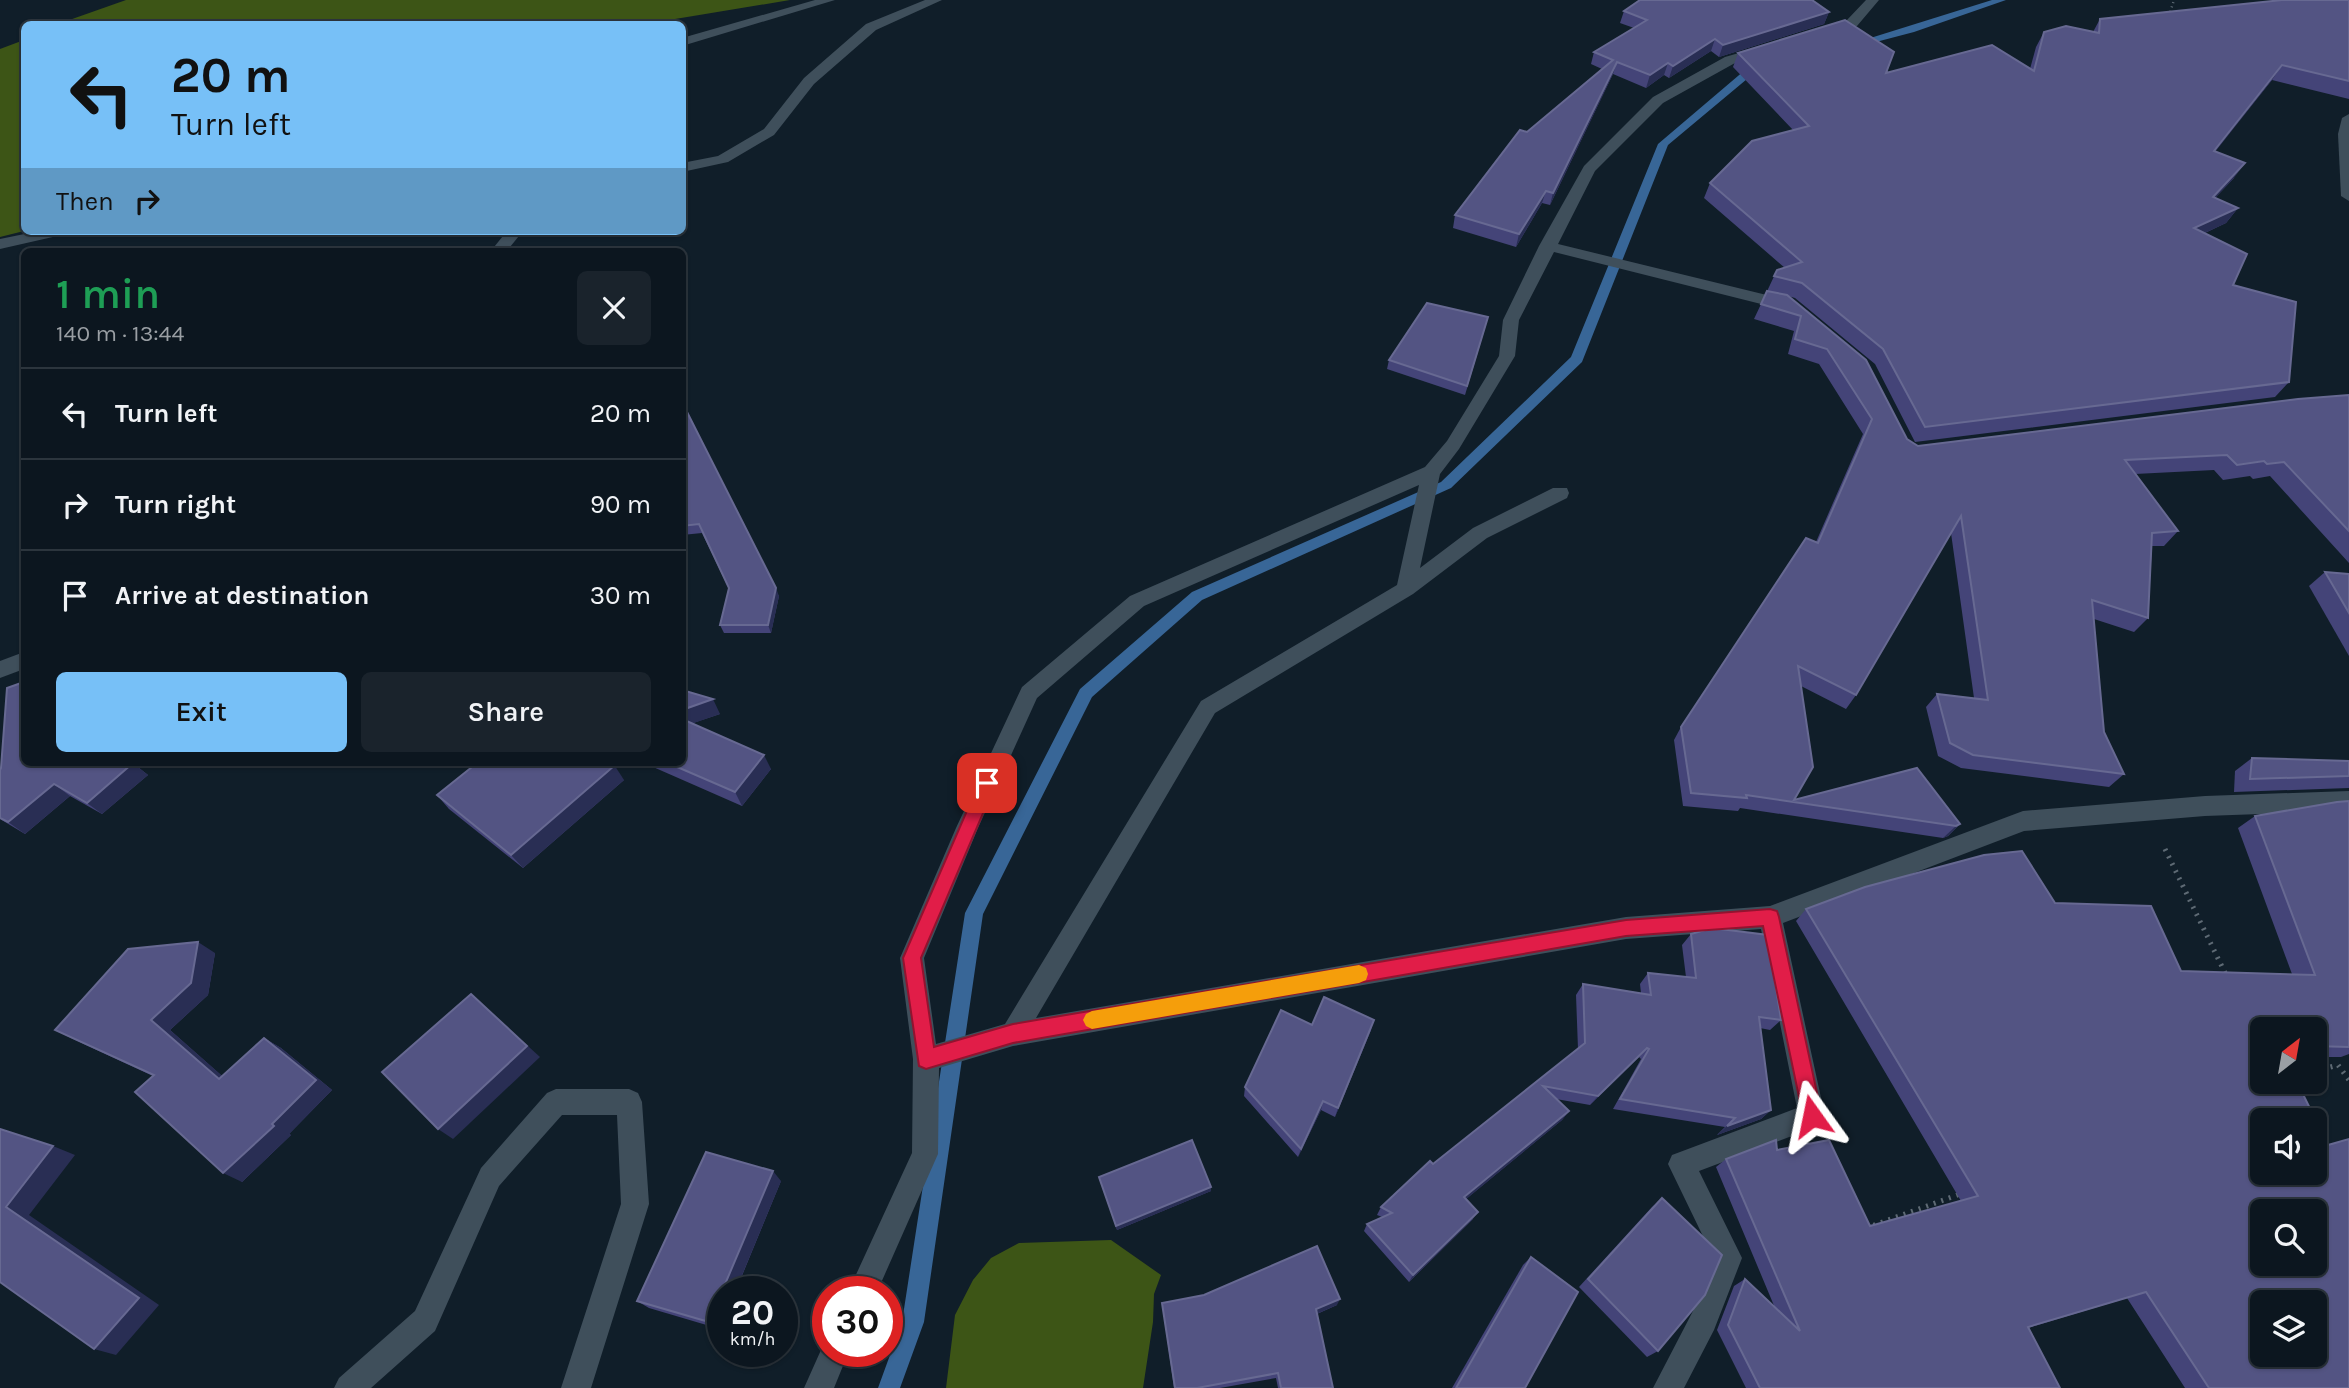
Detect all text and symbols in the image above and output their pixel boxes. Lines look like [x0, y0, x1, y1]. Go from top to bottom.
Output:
text: 20 m [171, 47, 291, 104]
icon: left [56, 49, 147, 140]
text: Turn left [171, 106, 291, 143]
icon: right [128, 182, 166, 220]
text: Then [56, 186, 114, 217]
text: 1 min [56, 269, 160, 319]
button: close [577, 271, 651, 345]
text: 140 m · 13:44 [56, 320, 184, 347]
icon: left [56, 395, 94, 433]
text: Turn left [115, 398, 217, 429]
text: 20 m [590, 398, 651, 429]
icon: right [56, 486, 94, 524]
text: Turn right [115, 489, 236, 520]
text: 90 m [590, 489, 651, 520]
icon: arrive [56, 577, 94, 615]
text: Arrive at destination [115, 580, 369, 611]
text: 30 m [590, 580, 651, 611]
button: Exit [56, 672, 347, 752]
button: Share [361, 672, 651, 752]
pin [957, 753, 1017, 813]
icon: arrive [968, 764, 1006, 802]
north arrow [2250, 1017, 2328, 1094]
map controls [2250, 1017, 2327, 1367]
position arrow [1775, 1079, 1849, 1153]
button: sound [2250, 1108, 2327, 1185]
button: search [2250, 1199, 2327, 1276]
speed limit sign: 30 [812, 1276, 903, 1367]
button: layers [2250, 1290, 2327, 1367]
text: 20 [731, 1292, 774, 1333]
text: km/h [730, 1328, 775, 1350]

